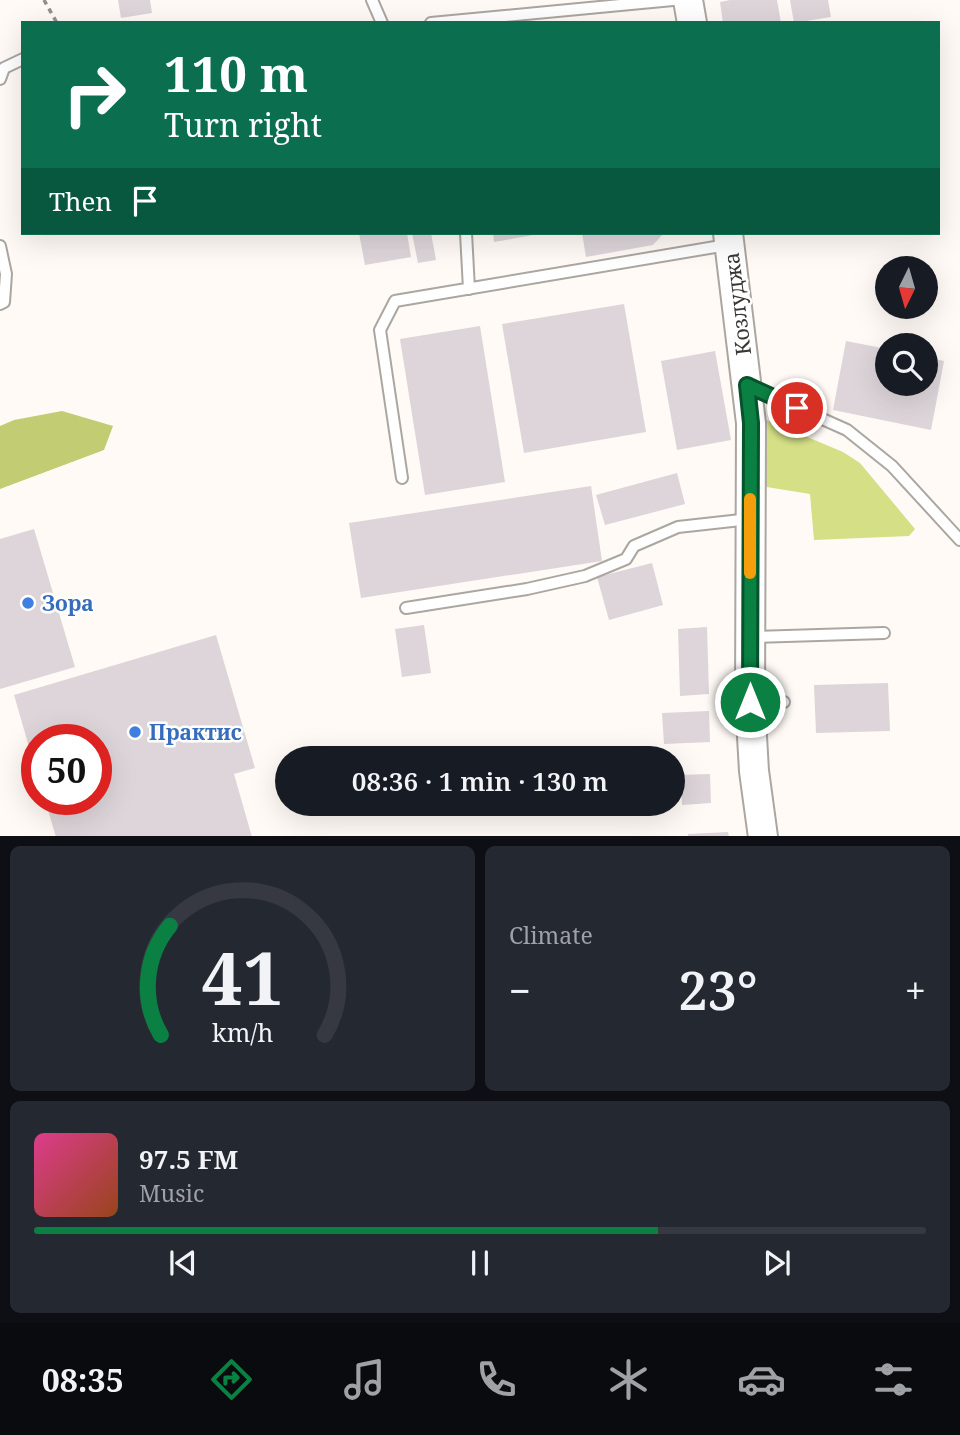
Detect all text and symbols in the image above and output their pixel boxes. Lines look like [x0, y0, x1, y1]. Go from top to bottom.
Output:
text: 110 m [164, 40, 308, 106]
icon: right [49, 49, 140, 140]
text: Turn right [164, 103, 322, 146]
icon: arrive [126, 182, 164, 220]
text: Then [49, 183, 112, 219]
street label: Козлуджа [717, 251, 757, 357]
north arrow [875, 256, 938, 318]
map controls [875, 256, 938, 396]
button: search [875, 333, 938, 396]
pin [767, 378, 827, 438]
icon: arrive [778, 389, 816, 427]
place label: Зора [42, 589, 94, 617]
marker: Зора [20, 595, 36, 611]
position arrow [713, 665, 787, 739]
place label: Практис [149, 718, 242, 746]
speed limit sign: 50 [21, 724, 112, 815]
marker: Практис [127, 724, 143, 740]
text: 08:36 · 1 min · 130 m [352, 763, 608, 799]
text: Climate [509, 919, 593, 951]
text: 41 [201, 927, 284, 1026]
text: 23° [678, 954, 758, 1025]
text: − [509, 964, 531, 1016]
text: + [905, 964, 926, 1016]
text: km/h [212, 1014, 273, 1048]
text: 97.5 FM [139, 1141, 238, 1177]
text: Music [139, 1177, 204, 1209]
icon: previous [164, 1244, 202, 1282]
icon: pause [461, 1244, 499, 1282]
icon: next [758, 1244, 796, 1282]
icon: directions [207, 1355, 256, 1404]
icon: music [340, 1355, 389, 1404]
icon: phone [472, 1355, 521, 1404]
icon: climate [604, 1355, 653, 1404]
icon: car [737, 1355, 786, 1404]
icon: filters [869, 1355, 918, 1404]
text: 08:35 [42, 1358, 124, 1401]

